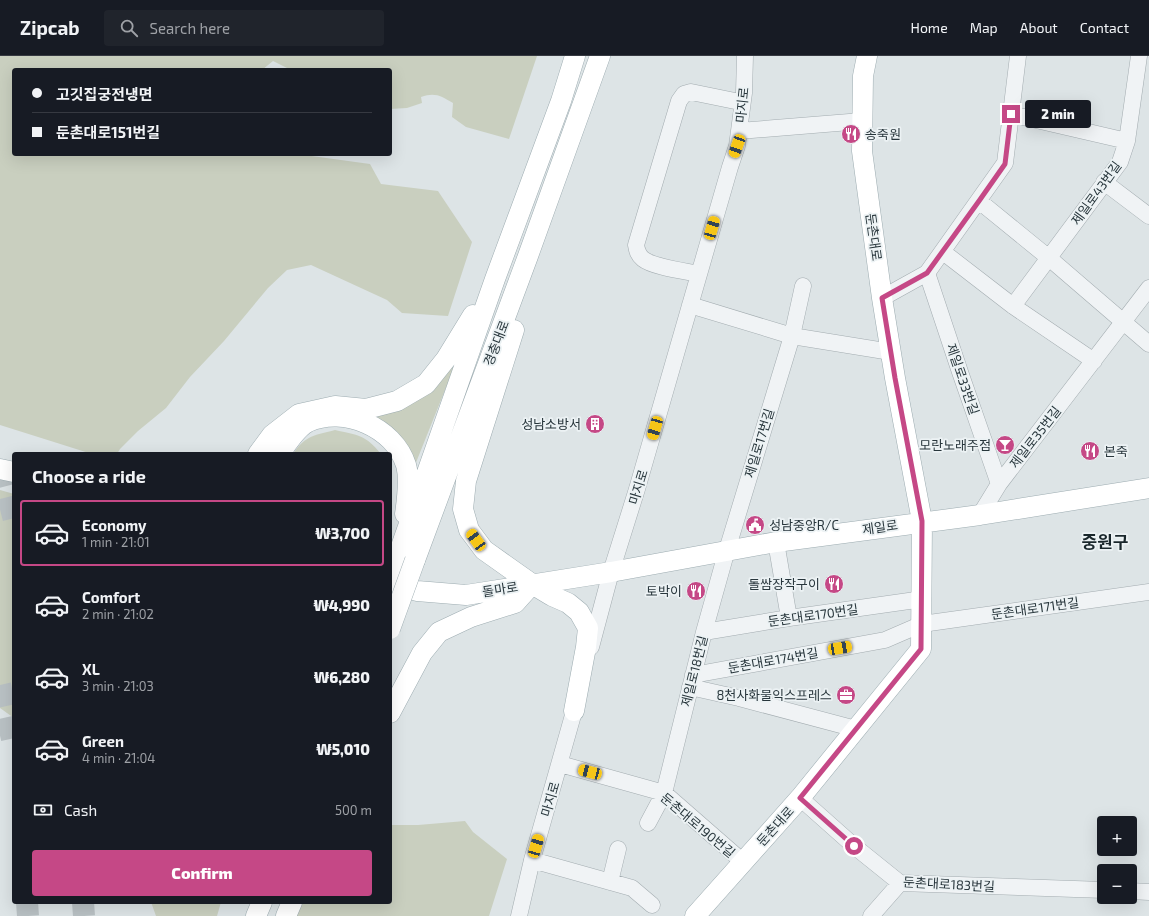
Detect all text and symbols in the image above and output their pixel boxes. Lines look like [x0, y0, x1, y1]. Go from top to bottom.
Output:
search box [104, 10, 384, 46]
text: Zipcab [20, 16, 80, 39]
icon: search [118, 17, 140, 39]
text: Search here [150, 19, 230, 37]
text: Home [911, 19, 948, 36]
text: Map [970, 19, 998, 36]
text: About [1020, 19, 1058, 36]
text: Contact [1080, 19, 1129, 36]
text: 고깃집궁전냉면 [56, 85, 153, 103]
street label: 마지로 [732, 86, 752, 124]
callout: 2 min [1025, 100, 1091, 128]
route end [1002, 105, 1020, 123]
text: 2 min [1041, 106, 1075, 122]
text: 둔촌대로151번길 [56, 123, 160, 141]
restaurant icon: 송죽원 [840, 123, 862, 145]
place label: 송죽원 [865, 126, 901, 142]
car [727, 133, 747, 159]
street label: 제일로43번길 [1067, 158, 1125, 228]
street label: 둔촌대로 [863, 212, 885, 262]
car [703, 215, 721, 241]
street label: 경충대로 [480, 318, 512, 368]
street label: 제일로33번길 [943, 341, 983, 417]
street label: 제일로35번길 [1006, 403, 1064, 471]
street label: 제일로17번길 [741, 406, 777, 480]
building icon: 성남소방서 [584, 413, 606, 435]
car [646, 415, 664, 441]
place label: 성남소방서 [521, 416, 581, 432]
bar icon: 모란노래주점 [994, 434, 1016, 456]
place label: 모란노래주점 [919, 437, 991, 453]
restaurant icon: 본죽 [1079, 440, 1101, 462]
place label: 본죽 [1104, 443, 1128, 459]
text: Choose a ride [32, 465, 146, 487]
street label: 마지로 [625, 467, 651, 507]
public building icon: 성남중앙R/C [744, 514, 766, 536]
icon: car [34, 515, 70, 551]
text: Economy [82, 516, 147, 534]
place label: 성남중앙R/C [769, 517, 839, 533]
street label: 제일로 [861, 517, 899, 537]
text: ₩3,700 [315, 524, 370, 542]
car [464, 527, 488, 553]
district label: 중원구 [1082, 531, 1128, 551]
text: 1 min · 21:01 [82, 534, 150, 550]
restaurant icon: 돌쌈장작구이 [823, 573, 845, 595]
place label: 돌쌈장작구이 [748, 576, 820, 592]
street label: 돌마로 [481, 578, 519, 600]
restaurant icon: 토박이 [685, 580, 707, 602]
place label: 토박이 [646, 583, 682, 599]
icon: car [34, 587, 70, 623]
text: Comfort [82, 588, 140, 606]
street label: 둔촌대로171번길 [990, 594, 1080, 622]
text: ₩4,990 [313, 596, 370, 614]
street label: 둔촌대로170번길 [767, 601, 859, 629]
text: 2 min · 21:02 [82, 606, 154, 622]
street label: 제일로18번길 [677, 634, 711, 708]
car [827, 640, 853, 656]
street label: 둔촌대로174번길 [727, 644, 819, 676]
icon: car [34, 659, 70, 695]
text: XL [82, 660, 100, 678]
text: ₩6,280 [314, 668, 370, 686]
text: 3 min · 21:03 [82, 678, 154, 694]
office icon: 8천사화물익스프레스 [835, 684, 857, 706]
place label: 8천사화물익스프레스 [716, 687, 832, 703]
icon: car [34, 731, 70, 767]
text: Green [82, 732, 124, 750]
text: ₩5,010 [316, 740, 370, 758]
text: 4 min · 21:04 [82, 750, 155, 766]
car [577, 763, 603, 781]
street label: 마지로 [537, 780, 563, 818]
street label: 둔촌대로190번길 [658, 789, 738, 861]
icon: cash [32, 799, 54, 821]
text: Cash [64, 801, 97, 819]
text: 500 m [335, 802, 372, 818]
street label: 둔촌대로 [753, 803, 797, 849]
map controls [1097, 816, 1137, 904]
button: + [1097, 816, 1137, 856]
car [527, 833, 545, 859]
route start [845, 837, 863, 855]
button: Confirm [32, 850, 372, 896]
button: − [1097, 864, 1137, 904]
street label: 둔촌대로183번길 [903, 874, 995, 894]

